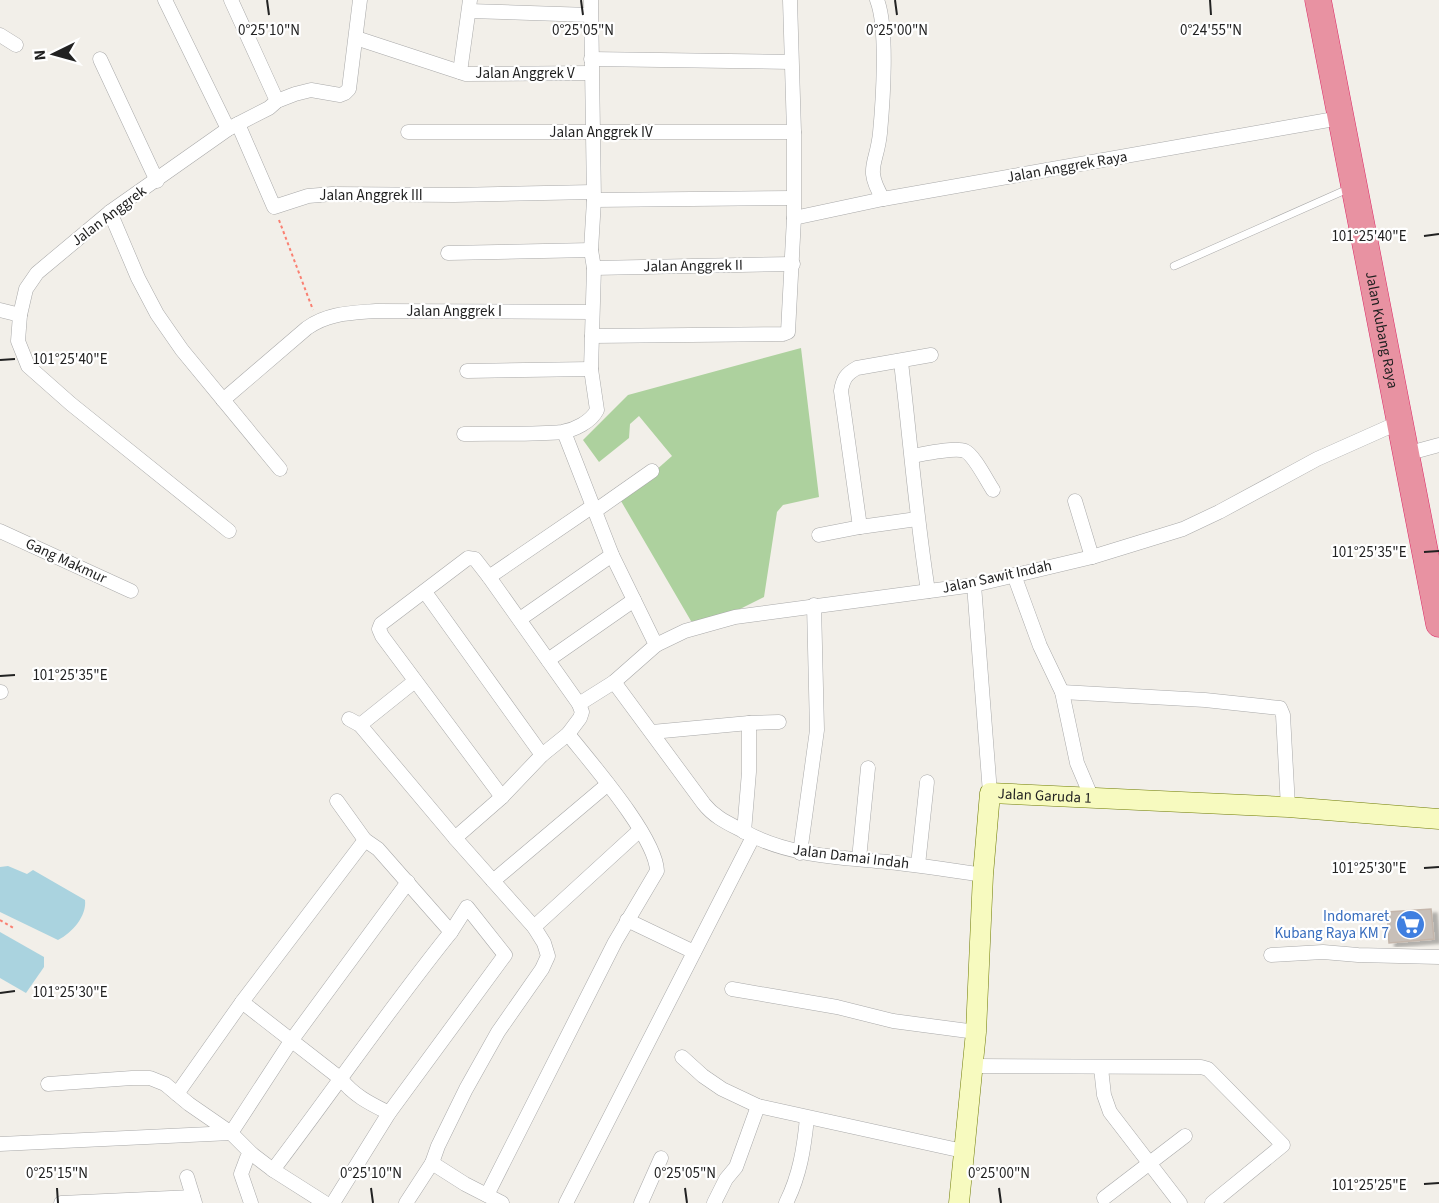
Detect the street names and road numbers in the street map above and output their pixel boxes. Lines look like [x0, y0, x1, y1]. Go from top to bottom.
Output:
street label: Jalan Anggrek V [475, 63, 575, 84]
street label: Jalan Anggrek IV [549, 122, 653, 143]
street label: Jalan Anggrek Raya [1005, 146, 1129, 188]
street label: Jalan Anggrek [67, 181, 151, 251]
street label: Jalan Anggrek III [319, 185, 423, 206]
street label: Jalan Anggrek II [643, 255, 743, 277]
street label: Jalan Kubang Raya [1360, 270, 1404, 390]
street label: Jalan Anggrek I [406, 301, 502, 322]
street label: Gang Makmur [22, 533, 111, 589]
street label: Jalan Sawit Indah [940, 555, 1054, 599]
street label: Jalan Garuda 1 [997, 783, 1092, 808]
street label: Jalan Damai Indah [792, 839, 910, 875]

